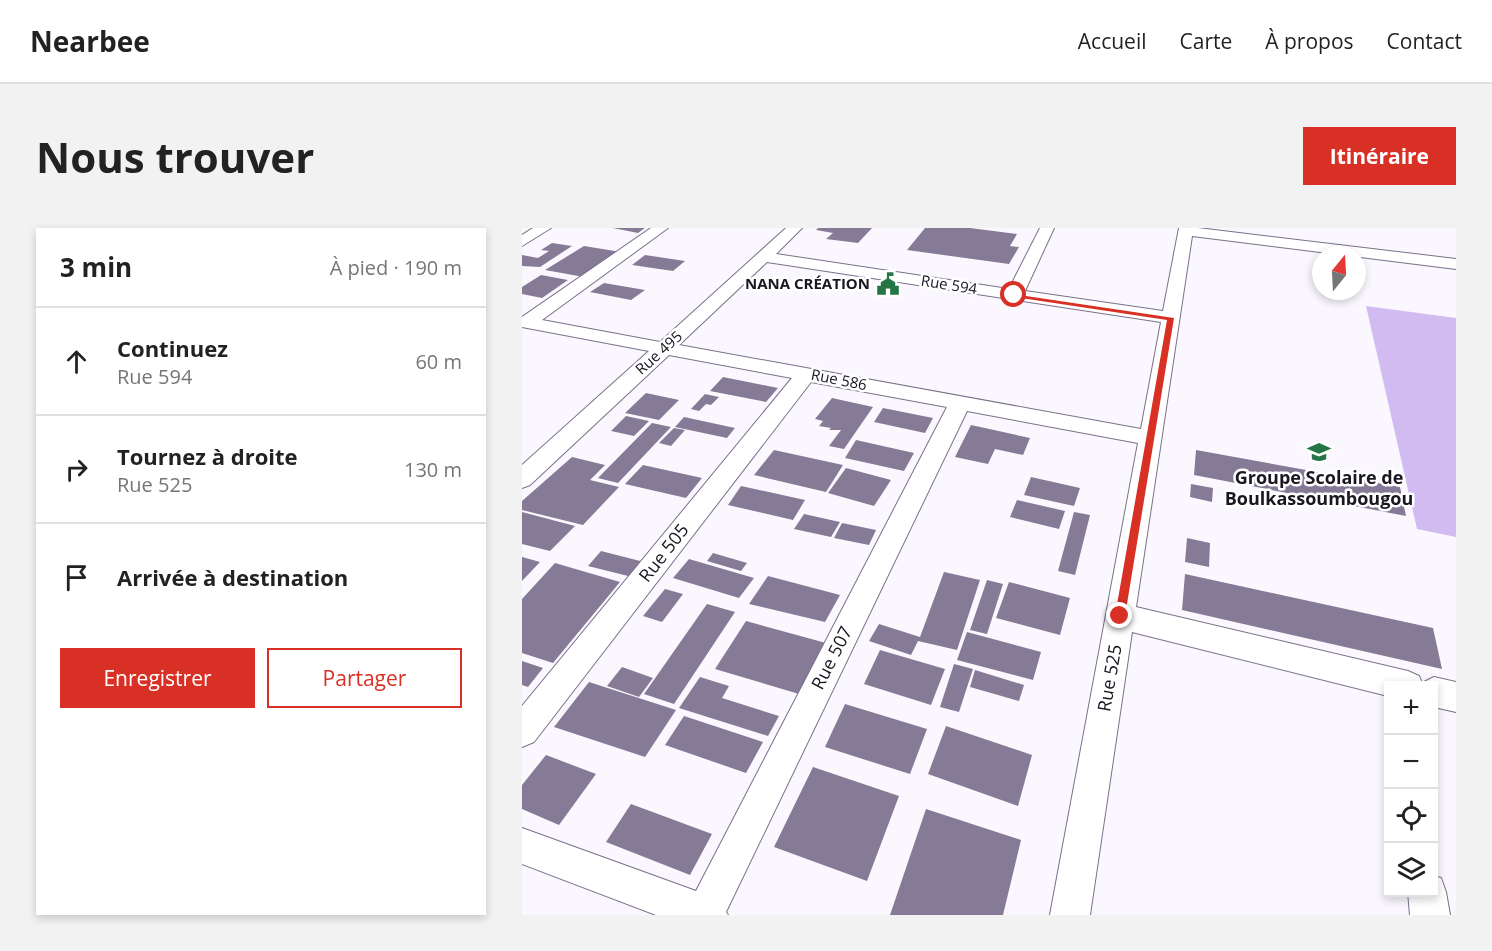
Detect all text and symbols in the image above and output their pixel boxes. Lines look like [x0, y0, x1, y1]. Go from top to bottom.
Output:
text: Nearbee [30, 22, 150, 60]
text: Accueil [1078, 27, 1146, 55]
text: Carte [1179, 27, 1232, 55]
text: À propos [1265, 27, 1354, 55]
text: Contact [1387, 27, 1462, 55]
button: Itinéraire [1303, 127, 1456, 185]
text: Nous trouver [36, 128, 314, 185]
north arrow [1312, 246, 1366, 300]
text: 3 min [60, 249, 132, 285]
text: À pied · 190 m [330, 254, 462, 281]
street label: Rue 594 [920, 270, 979, 298]
public building icon: NANA CRÉATION [875, 271, 901, 297]
place label: NANA CRÉATION [745, 273, 870, 293]
route start [1000, 281, 1026, 307]
street label: Rue 495 [631, 326, 686, 379]
text: Continuez [117, 333, 228, 363]
icon: ahead [60, 345, 93, 378]
text: 60 m [415, 348, 462, 375]
text: Rue 594 [117, 363, 192, 390]
street label: Rue 586 [810, 364, 869, 394]
school or university icon: Groupe Scolaire de Boulkassoumbougou [1306, 439, 1332, 465]
text: Tournez à droite [117, 441, 298, 471]
icon: right [60, 453, 93, 486]
text: 130 m [404, 456, 462, 483]
place label: Groupe Scolaire de Boulkassoumbougou [1225, 465, 1413, 510]
text: Rue 525 [117, 471, 192, 498]
street label: Rue 505 [633, 518, 694, 586]
icon: arrive [60, 561, 93, 594]
text: Arrivée à destination [117, 562, 348, 592]
route end [1106, 602, 1132, 628]
street label: Rue 507 [805, 622, 857, 693]
street label: Rue 525 [1091, 642, 1127, 713]
button: Enregistrer [60, 648, 255, 708]
button: Partager [267, 648, 462, 708]
map controls [1384, 681, 1438, 897]
button: + [1384, 681, 1438, 735]
button: − [1384, 735, 1438, 789]
button: locate [1384, 789, 1438, 843]
button: layers [1384, 843, 1438, 897]

